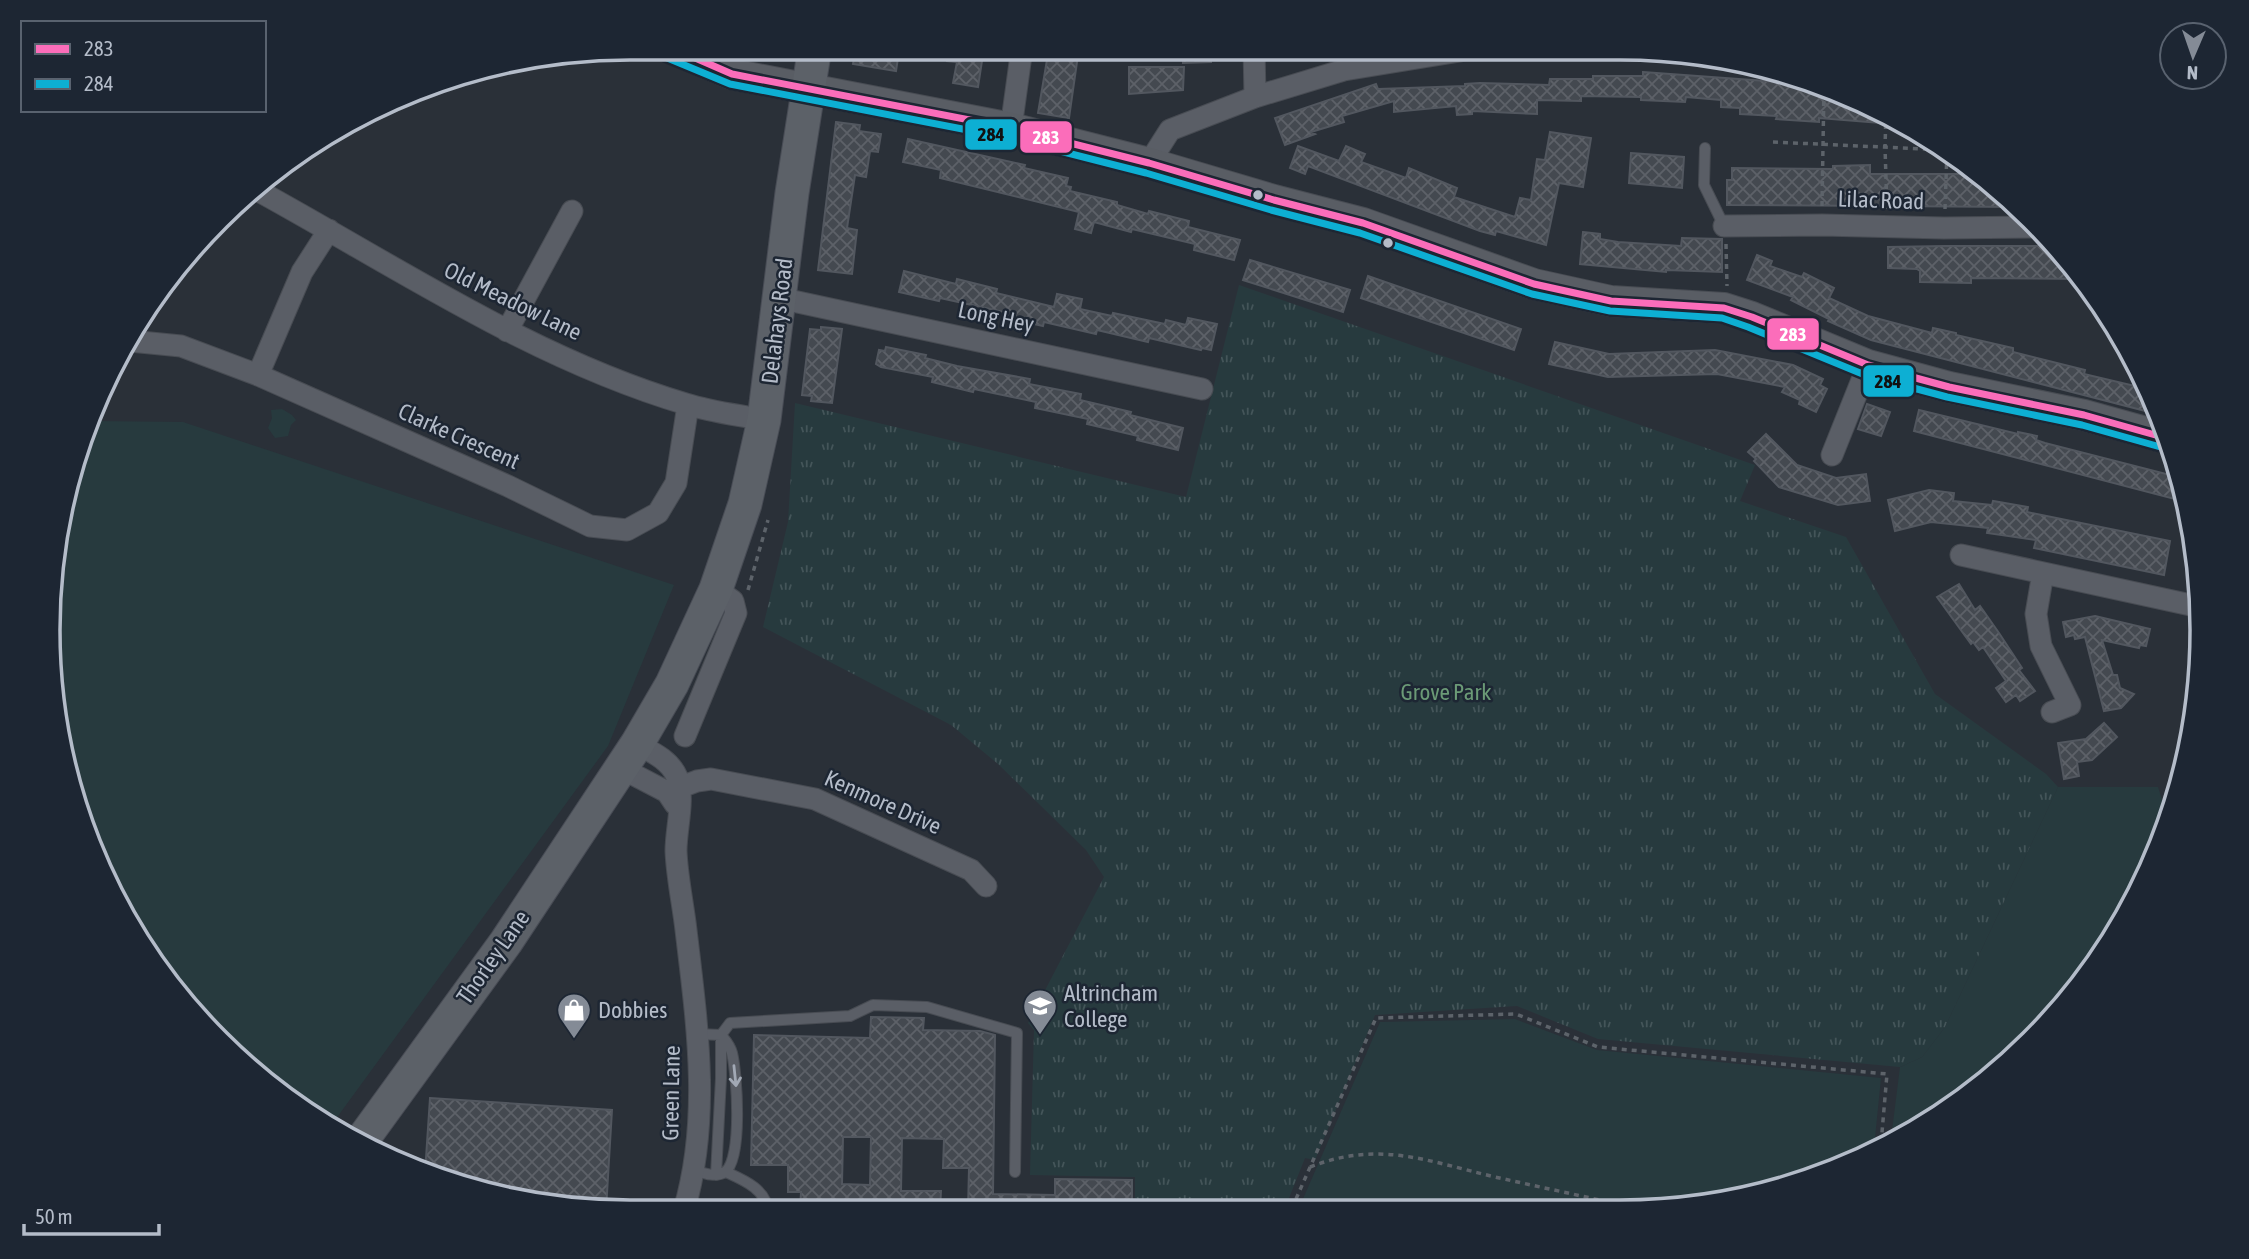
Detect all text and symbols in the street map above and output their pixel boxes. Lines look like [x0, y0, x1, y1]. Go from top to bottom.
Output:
legend [21, 21, 266, 112]
north arrow [2158, 21, 2228, 91]
text: 283 [84, 36, 114, 60]
text: N [2186, 62, 2198, 84]
text: 284 [84, 71, 114, 95]
line badge: 284 [964, 118, 1018, 151]
line badge: 283 [1019, 120, 1073, 154]
text: 284 [978, 123, 1004, 145]
text: 283 [1033, 126, 1059, 148]
street label: Lilac Road [1837, 185, 1925, 215]
unlabelled marker [1251, 188, 1265, 202]
unlabelled marker [1381, 236, 1395, 250]
street label: Old Meadow Lane [440, 257, 586, 345]
street label: Delahays Road [756, 257, 798, 385]
street label: Long Hey [956, 296, 1036, 338]
line badge: 283 [1766, 317, 1820, 351]
text: 283 [1780, 323, 1806, 345]
line badge: 284 [1862, 364, 1915, 398]
text: 284 [1875, 370, 1901, 392]
street label: Clarke Crescent [395, 398, 523, 474]
park label: Grove Park [1401, 679, 1491, 705]
street label: Kenmore Drive [821, 765, 945, 839]
street label: Thorley Lane [451, 905, 535, 1009]
place label: Altrincham College [1064, 980, 1158, 1032]
school or university icon: Altrincham College [1021, 987, 1059, 1036]
shop icon: Dobbies [555, 991, 593, 1040]
place label: Dobbies [598, 997, 667, 1023]
street label: Green Lane [657, 1045, 685, 1141]
one-way arrow [729, 1065, 742, 1087]
scale bar [24, 1192, 159, 1236]
text: 50 m [35, 1204, 73, 1228]

